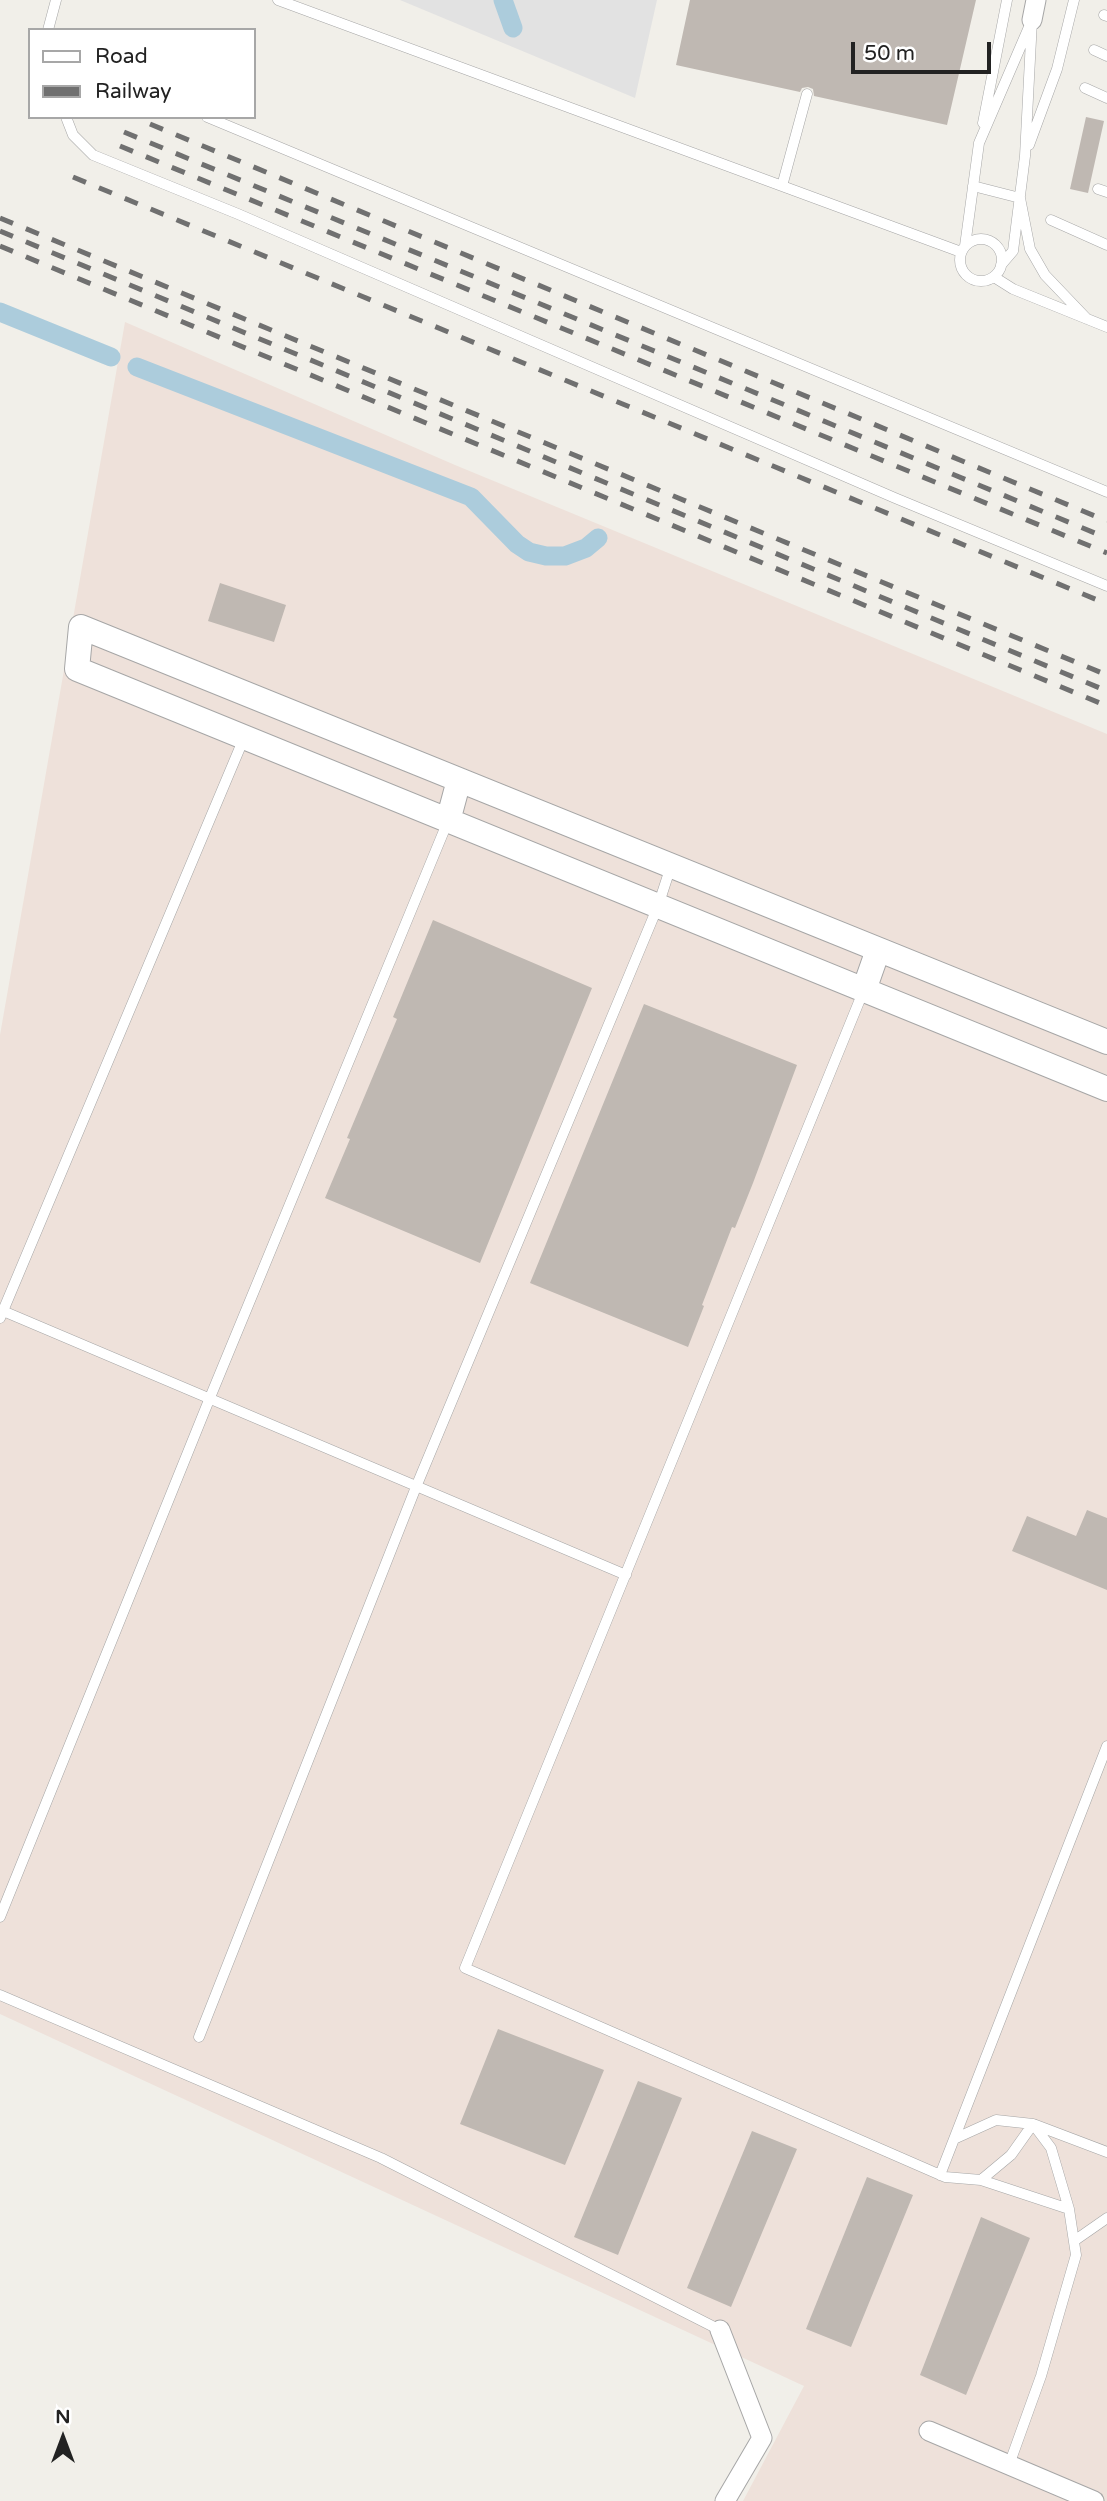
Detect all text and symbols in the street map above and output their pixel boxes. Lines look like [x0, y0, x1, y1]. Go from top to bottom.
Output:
legend [28, 28, 256, 119]
scale bar [855, 28, 995, 72]
text: 50 m [864, 41, 915, 66]
text: Road [95, 44, 148, 69]
text: Railway [95, 79, 172, 104]
north arrow [28, 2403, 98, 2473]
text: N [55, 2406, 71, 2428]

